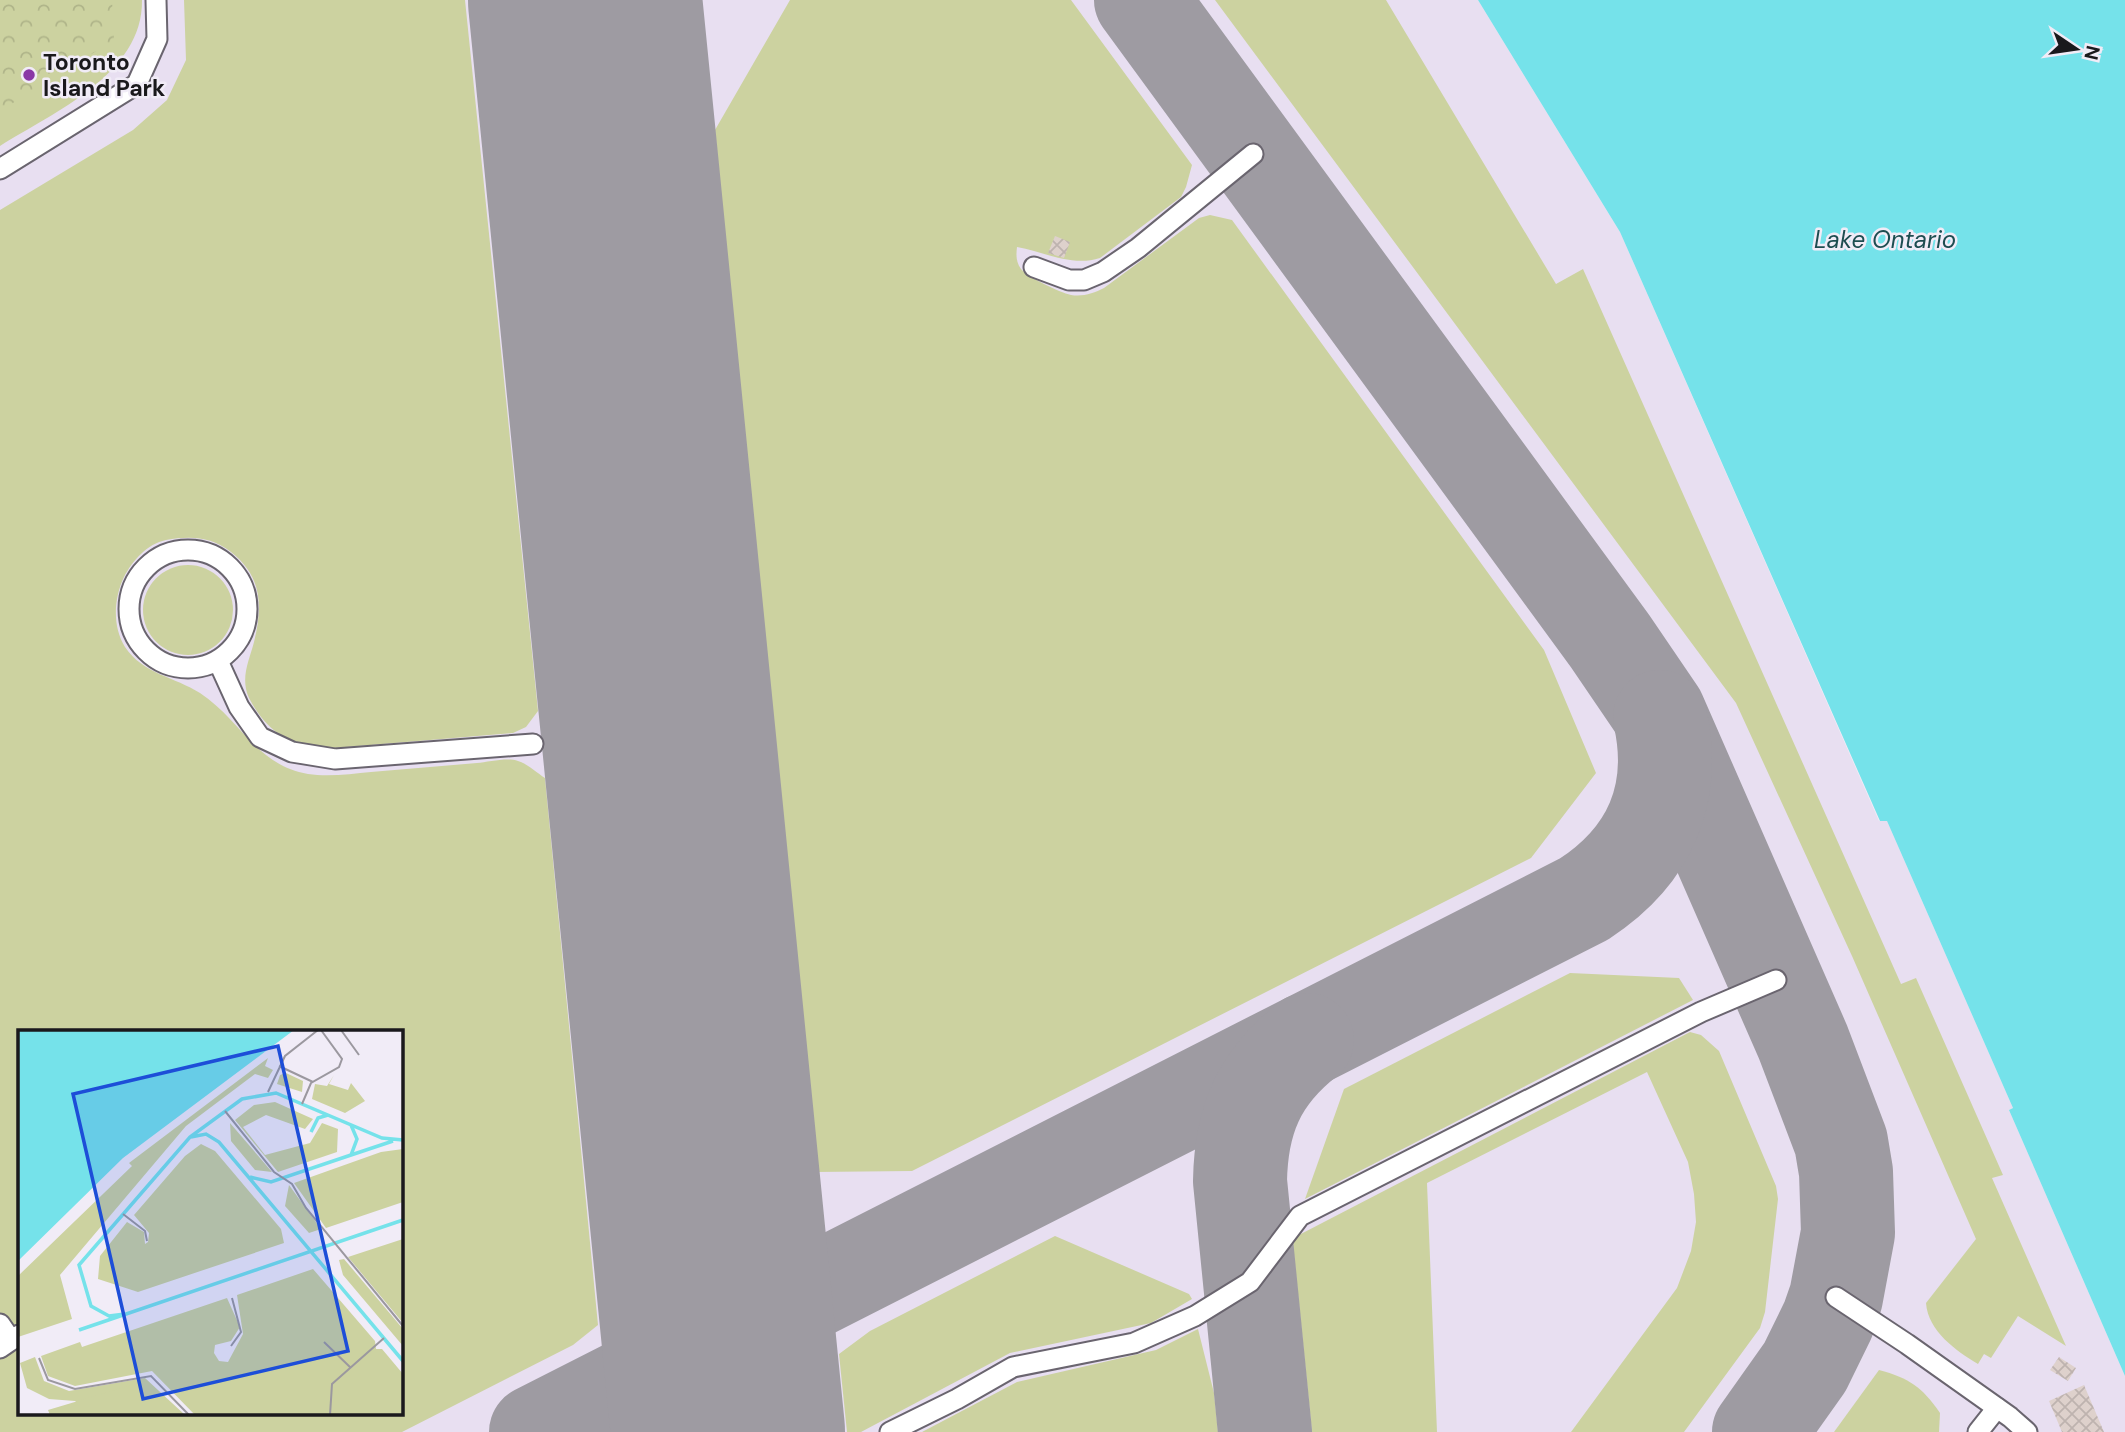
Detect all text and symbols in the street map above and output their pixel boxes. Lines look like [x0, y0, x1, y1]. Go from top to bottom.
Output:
north arrow [2041, 14, 2111, 84]
text: N [2078, 43, 2106, 62]
place label: Toronto Island Park [43, 47, 165, 103]
marker: Toronto Island Park [21, 67, 37, 83]
water label: Lake Ontario [1814, 224, 1956, 255]
inset map [18, 1030, 402, 1414]

